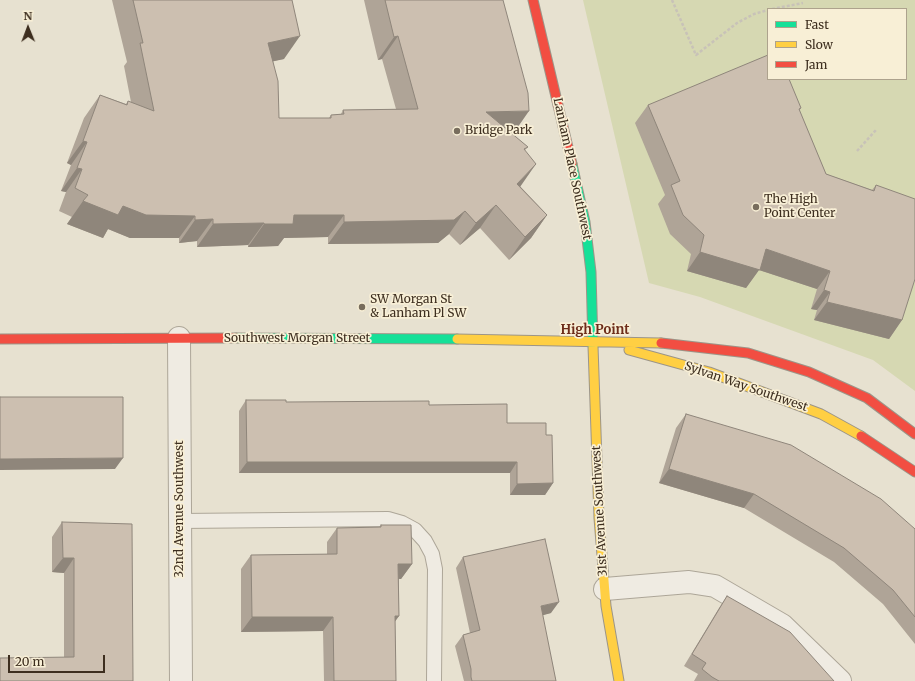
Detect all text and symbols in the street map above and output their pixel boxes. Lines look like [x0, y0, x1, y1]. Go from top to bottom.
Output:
north arrow [8, 8, 48, 48]
legend [767, 8, 907, 80]
text: N [23, 9, 32, 23]
text: Fast [805, 17, 829, 32]
text: Slow [805, 37, 833, 52]
text: Jam [805, 57, 827, 72]
street label: Lanham Place Southwest [550, 97, 594, 241]
place label: Bridge Park [465, 124, 532, 138]
marker: Bridge Park [452, 126, 462, 136]
place label: The High Point Center [764, 193, 835, 221]
marker: The High Point Center [751, 202, 761, 212]
place label: SW Morgan St & Lanham Pl SW [370, 293, 466, 321]
marker: SW Morgan St & Lanham Pl SW [357, 302, 367, 312]
district label: High Point [560, 322, 630, 338]
street label: Southwest Morgan Street [224, 332, 370, 346]
street label: Sylvan Way Southwest [682, 359, 810, 415]
street label: 32nd Avenue Southwest [173, 440, 187, 578]
street label: 31st Avenue Southwest [589, 445, 611, 577]
scale bar [10, 647, 107, 673]
text: 20 m [15, 654, 44, 669]

